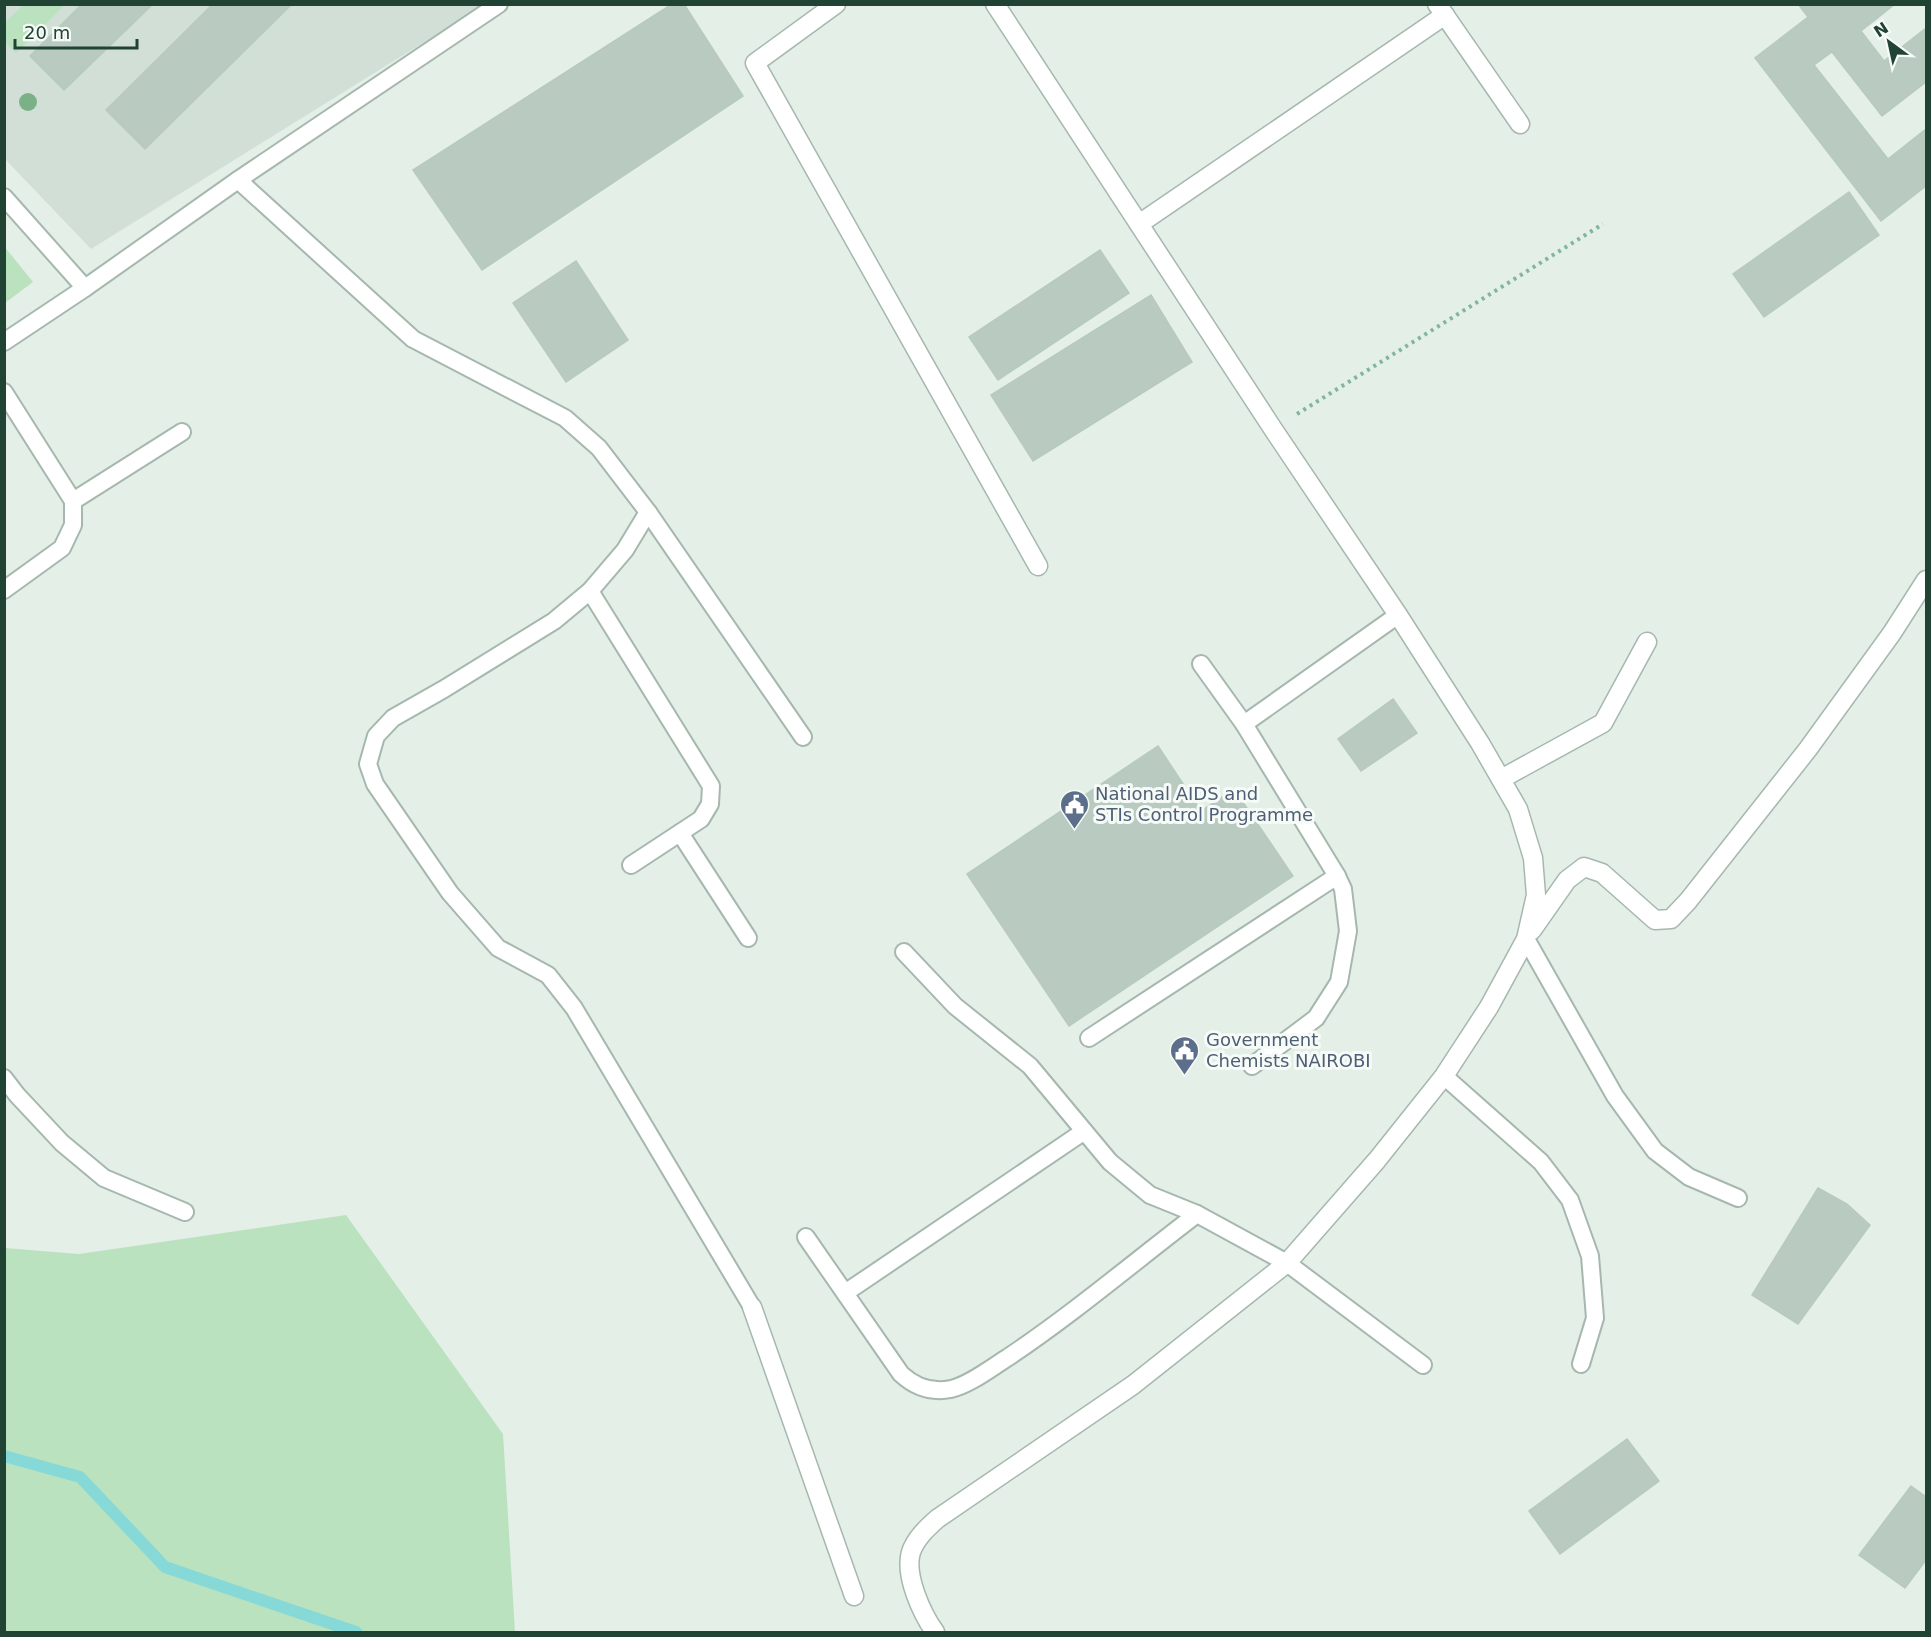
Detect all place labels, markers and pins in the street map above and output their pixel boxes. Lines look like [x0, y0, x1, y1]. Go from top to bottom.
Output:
place label: National AIDS and STIs Control Programme [1095, 783, 1313, 825]
public building icon: National AIDS and STIs Control Programme [1058, 788, 1090, 830]
place label: Government Chemists NAIROBI [1206, 1029, 1371, 1071]
public building icon: Government Chemists NAIROBI [1169, 1034, 1201, 1076]

